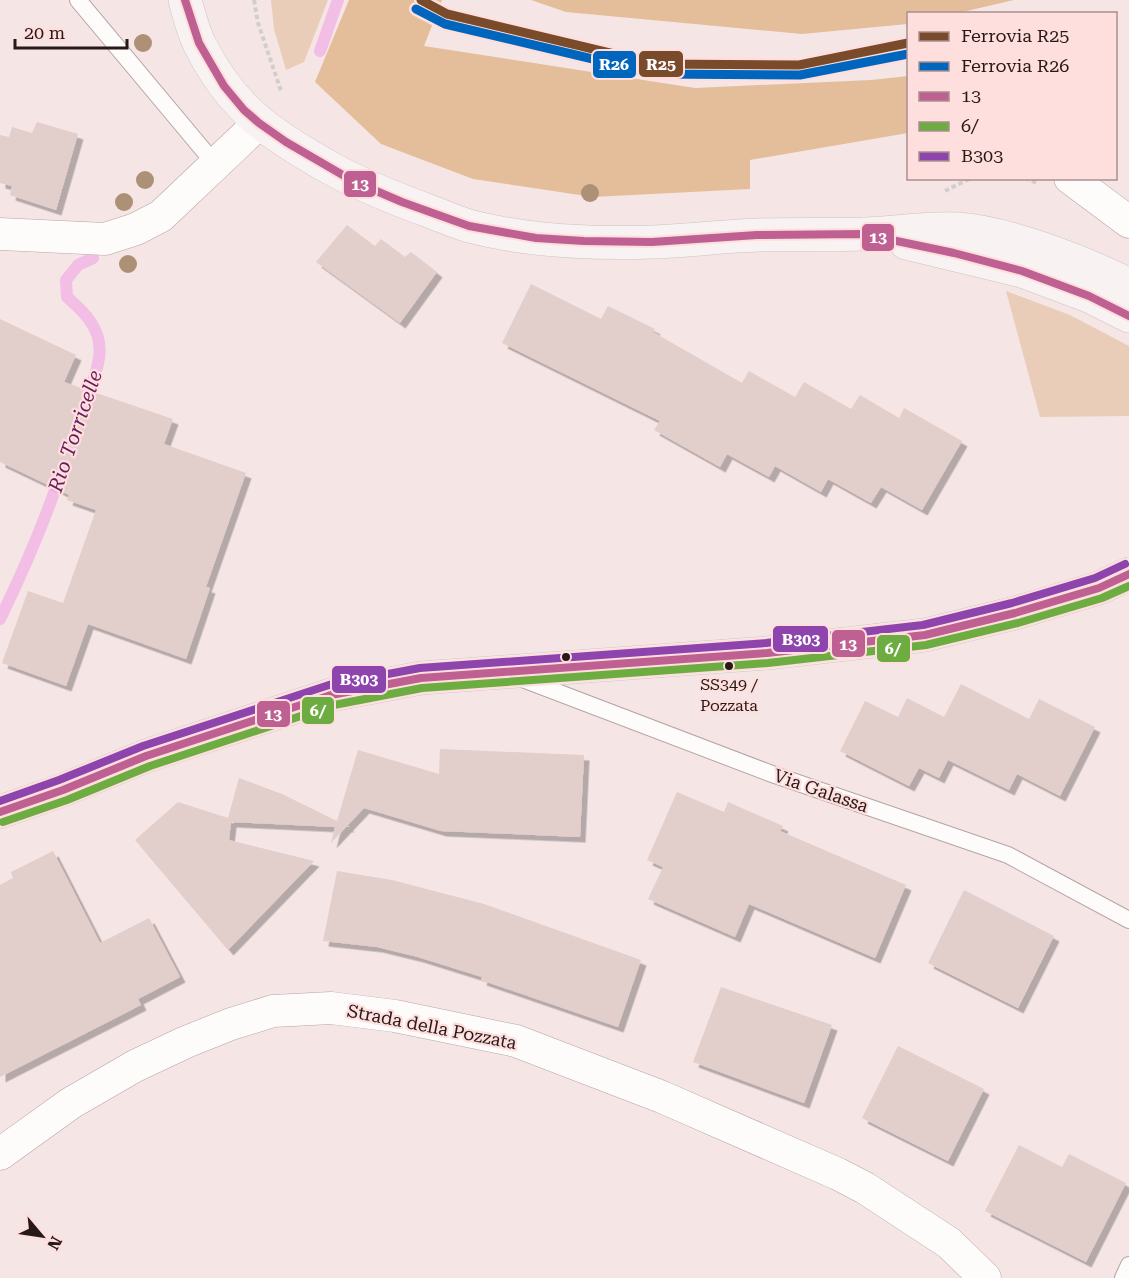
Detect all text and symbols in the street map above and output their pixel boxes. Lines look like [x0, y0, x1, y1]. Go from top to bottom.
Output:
scale bar [15, 12, 128, 50]
legend [907, 12, 1117, 180]
text: 20 m [24, 22, 65, 43]
text: Ferrovia R25 [961, 25, 1069, 46]
line badge: R26 [592, 50, 637, 79]
line badge: R25 [638, 50, 684, 78]
text: R26 [599, 55, 629, 74]
text: R25 [646, 55, 676, 74]
text: Ferrovia R26 [961, 55, 1069, 76]
text: 13 [961, 85, 981, 106]
text: 6/ [961, 115, 979, 136]
text: B303 [961, 145, 1003, 166]
line badge: 13 [343, 170, 377, 198]
text: 13 [351, 175, 369, 194]
line badge: 13 [861, 223, 895, 252]
text: 13 [869, 228, 887, 247]
water label: Rio Torricelle [43, 367, 107, 496]
line badge: B303 [772, 625, 829, 653]
line badge: 13 [831, 629, 866, 658]
text: B303 [782, 630, 820, 649]
line badge: 6/ [876, 634, 911, 663]
text: 13 [839, 635, 857, 654]
text: 6/ [885, 639, 902, 658]
unlabelled marker [560, 651, 572, 663]
marker: SS349 / Pozzata [723, 660, 735, 672]
line badge: B303 [331, 665, 387, 694]
text: B303 [340, 670, 378, 689]
place label: SS349 / Pozzata [700, 675, 759, 715]
line badge: 6/ [301, 696, 335, 725]
line badge: 13 [256, 700, 291, 728]
text: 6/ [310, 701, 327, 720]
text: 13 [264, 705, 282, 724]
street label: Via Galassa [771, 765, 871, 817]
street label: Strada della Pozzata [345, 1000, 519, 1053]
north arrow [12, 1206, 72, 1266]
text: N [43, 1233, 66, 1253]

